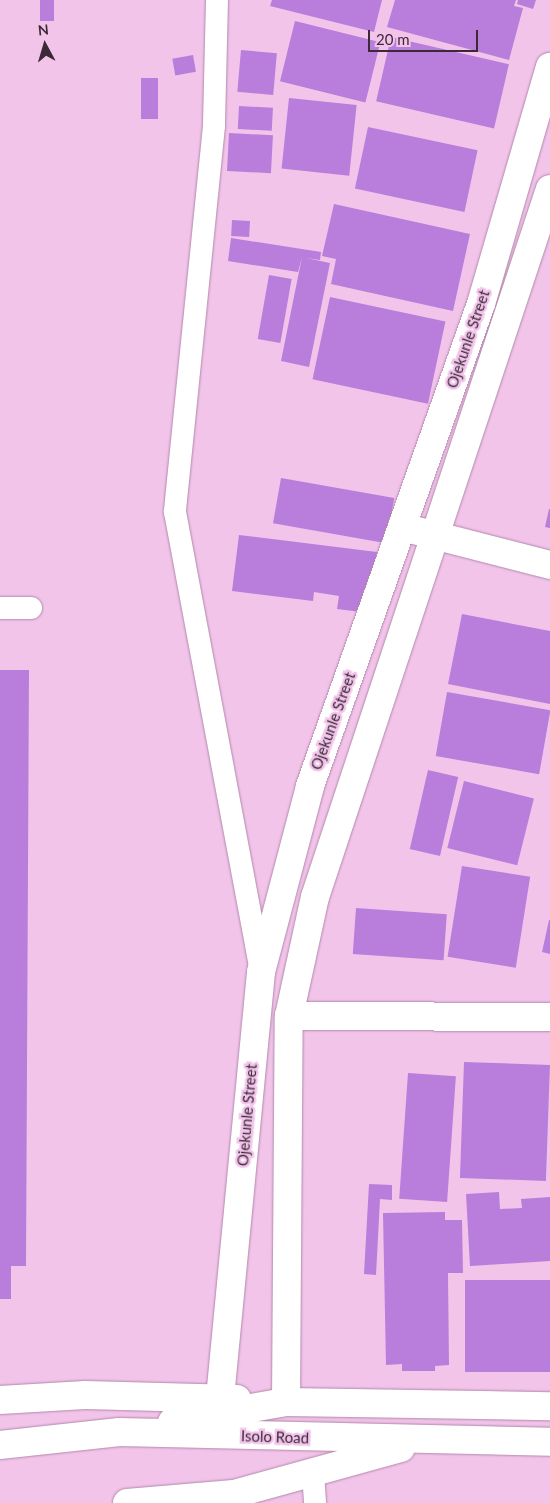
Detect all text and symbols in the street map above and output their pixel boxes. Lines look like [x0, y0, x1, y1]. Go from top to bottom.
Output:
north arrow [20, 20, 70, 70]
scale bar [370, 20, 480, 52]
text: N [37, 21, 50, 39]
text: 20 m [376, 30, 410, 48]
street label: Ojekunle Street [443, 288, 493, 390]
street label: Ojekunle Street [307, 670, 359, 772]
street label: Ojekunle Street [234, 1063, 260, 1167]
street label: Isolo Road [241, 1427, 309, 1447]

